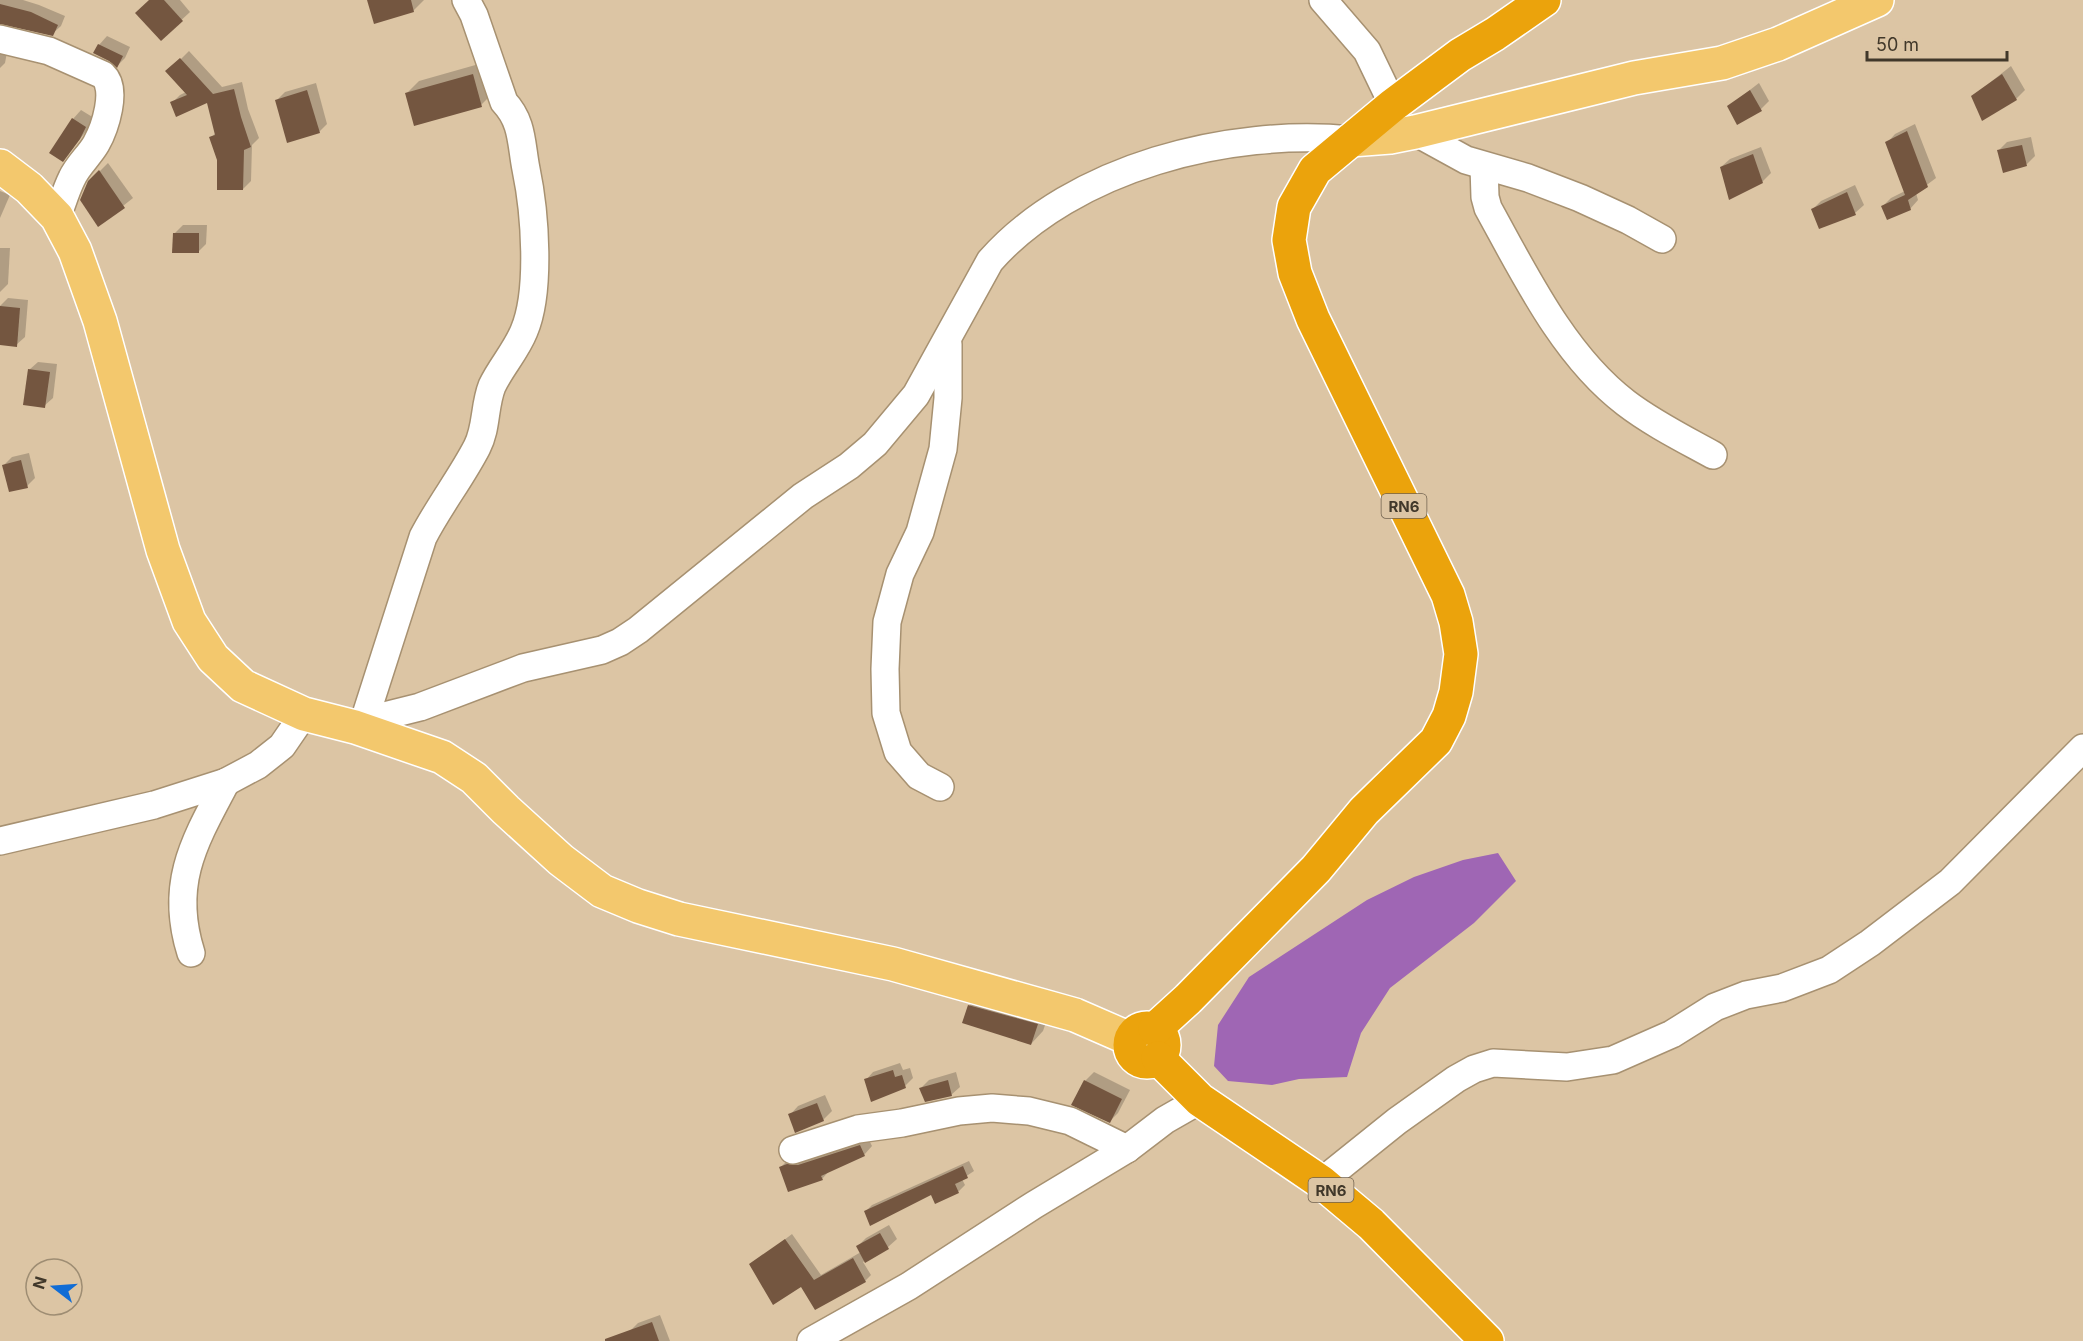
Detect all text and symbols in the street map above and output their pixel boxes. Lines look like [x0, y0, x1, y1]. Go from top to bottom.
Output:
scale bar [1867, 24, 2006, 62]
text: 50 m [1876, 34, 1919, 55]
road number: RN6 [1382, 494, 1426, 518]
road number: RN6 [1308, 1178, 1354, 1202]
north arrow [24, 1257, 84, 1317]
text: N [28, 1274, 51, 1291]

